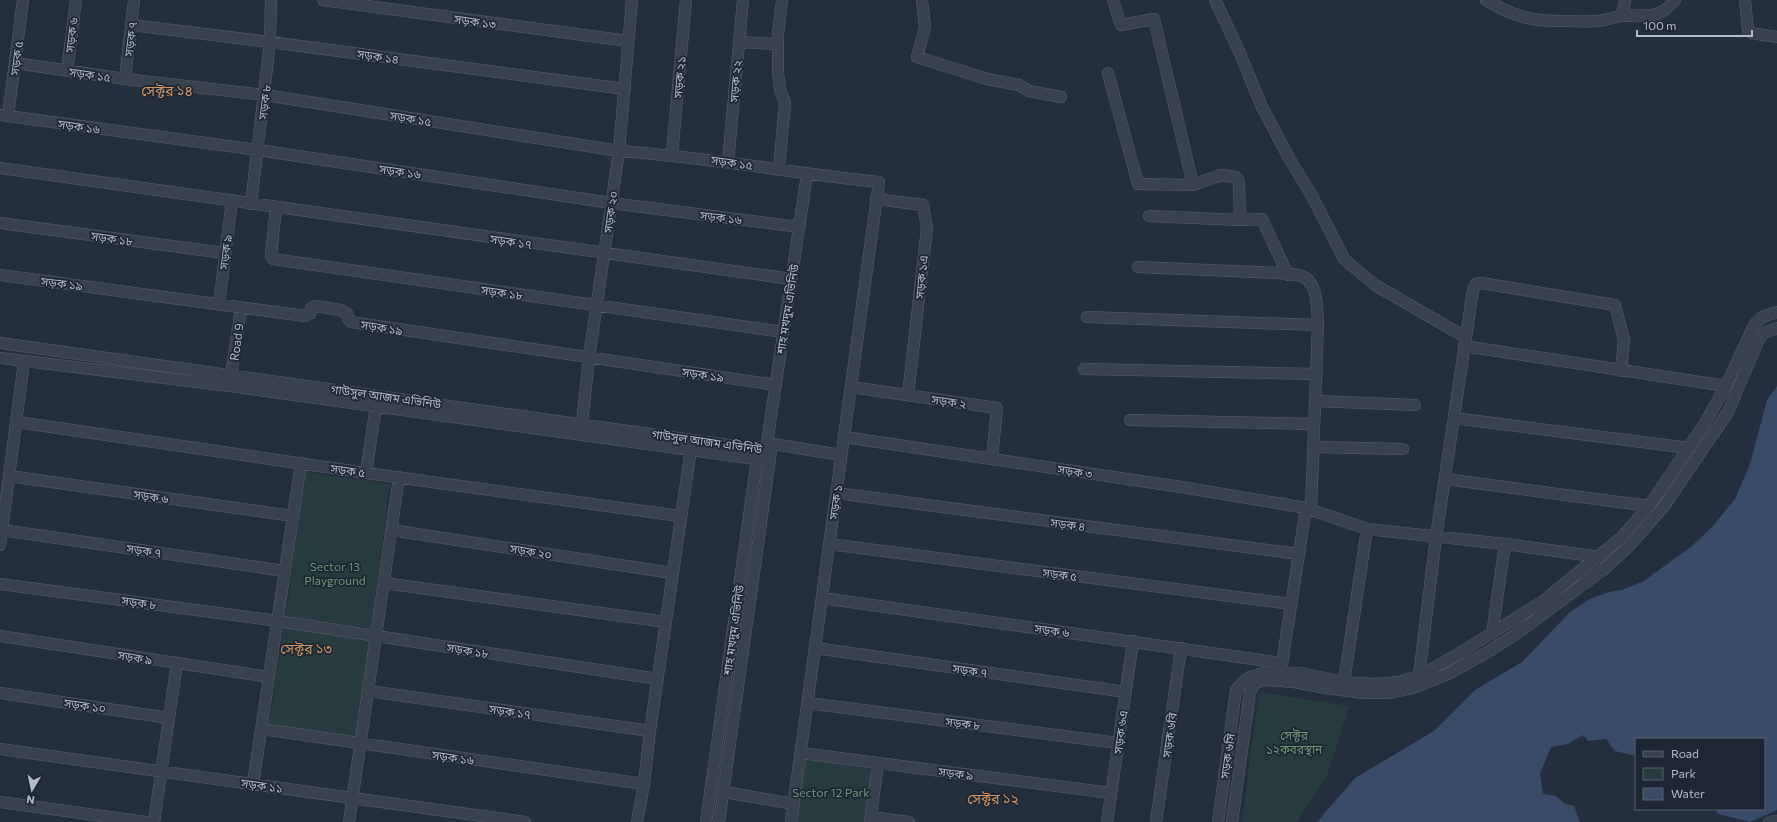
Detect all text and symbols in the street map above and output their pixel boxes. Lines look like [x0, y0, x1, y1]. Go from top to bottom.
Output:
street label: সড়ক ১৩ [452, 11, 497, 32]
scale bar [1637, 12, 1752, 38]
street label: সড়ক ৬ [62, 17, 81, 54]
text: 100 m [1643, 18, 1677, 32]
street label: সড়ক ৭ [121, 21, 140, 58]
street label: সড়ক ৫ [7, 40, 26, 77]
street label: সড়ক ১৪ [355, 46, 400, 67]
street label: সড়ক ২১ [670, 55, 689, 100]
street label: সড়ক ২২ [726, 59, 745, 104]
street label: সড়ক ১৫ [67, 64, 112, 85]
district label: সেক্টর ১৪ [141, 82, 193, 99]
street label: সড়ক ৮ [255, 84, 274, 121]
street label: সড়ক ১৫ [388, 108, 433, 129]
street label: সড়ক ১৬ [56, 116, 101, 137]
street label: সড়ক ১৫ [709, 152, 754, 173]
street label: সড়ক ১৬ [377, 161, 422, 182]
street label: সড়ক ২০ [600, 190, 621, 235]
street label: সড়ক ১৬ [698, 207, 743, 228]
street label: সড়ক ১৮ [89, 228, 134, 249]
street label: সড়ক ১৭ [488, 231, 533, 252]
street label: সড়ক ৯ [216, 234, 235, 271]
street label: সড়ক ১এ [912, 254, 931, 301]
street label: শাহ মখদুম এভিনিউ [773, 263, 802, 356]
street label: সড়ক ১৯ [39, 273, 84, 294]
street label: সড়ক ১৮ [479, 282, 524, 303]
street label: সড়ক ১৯ [359, 317, 404, 338]
street label: Road 9 [226, 322, 246, 362]
street label: সড়ক ১৯ [680, 364, 725, 385]
street label: গাউসুল আজম এভিনিউ [330, 381, 443, 413]
street label: সড়ক ২ [930, 391, 967, 411]
street label: গাউসুল আজম এভিনিউ [651, 426, 764, 458]
street label: সড়ক ৫ [329, 460, 366, 480]
street label: সড়ক ৩ [1055, 461, 1093, 482]
street label: সড়ক ১ [825, 484, 845, 521]
street label: সড়ক ৬ [132, 486, 169, 506]
street label: সড়ক ৪ [1049, 515, 1086, 534]
street label: সড়ক ৭ [125, 540, 162, 560]
street label: সড়ক ২০ [508, 541, 553, 562]
park label: Sector 13 Playground [304, 559, 366, 587]
street label: সড়ক ৫ [1041, 565, 1078, 584]
street label: শাহ মখদুম এভিনিউ [720, 584, 747, 677]
street label: সড়ক ৮ [120, 592, 157, 612]
street label: সড়ক ৬ [1033, 620, 1070, 640]
district label: সেক্টর ১৩ [280, 640, 332, 657]
street label: সড়ক ১৮ [445, 640, 490, 661]
street label: সড়ক ৯ [115, 647, 153, 668]
street label: সড়ক ৭ [951, 660, 988, 680]
street label: সড়ক ১০ [62, 695, 107, 716]
street label: সড়ক ১৭ [487, 701, 532, 722]
street label: সড়ক ৬এ [1110, 709, 1131, 756]
street label: সড়ক ৬বি [1159, 711, 1180, 760]
street label: সড়ক ৮ [944, 714, 981, 733]
park label: সেক্টর ১২কবরস্থান [1266, 728, 1323, 757]
street label: সড়ক ৬সি [1217, 732, 1238, 781]
legend [1635, 738, 1765, 810]
text: Road [1671, 746, 1699, 760]
street label: সড়ক ১৬ [430, 747, 475, 768]
street label: সড়ক ৯ [937, 764, 974, 783]
text: Park [1671, 766, 1697, 780]
north arrow [12, 770, 52, 810]
street label: সড়ক ১১ [239, 775, 284, 796]
park label: Sector 12 Park [792, 785, 870, 799]
text: Water [1671, 786, 1705, 800]
district label: সেক্টর ১২ [967, 790, 1019, 807]
text: N [25, 793, 35, 807]

